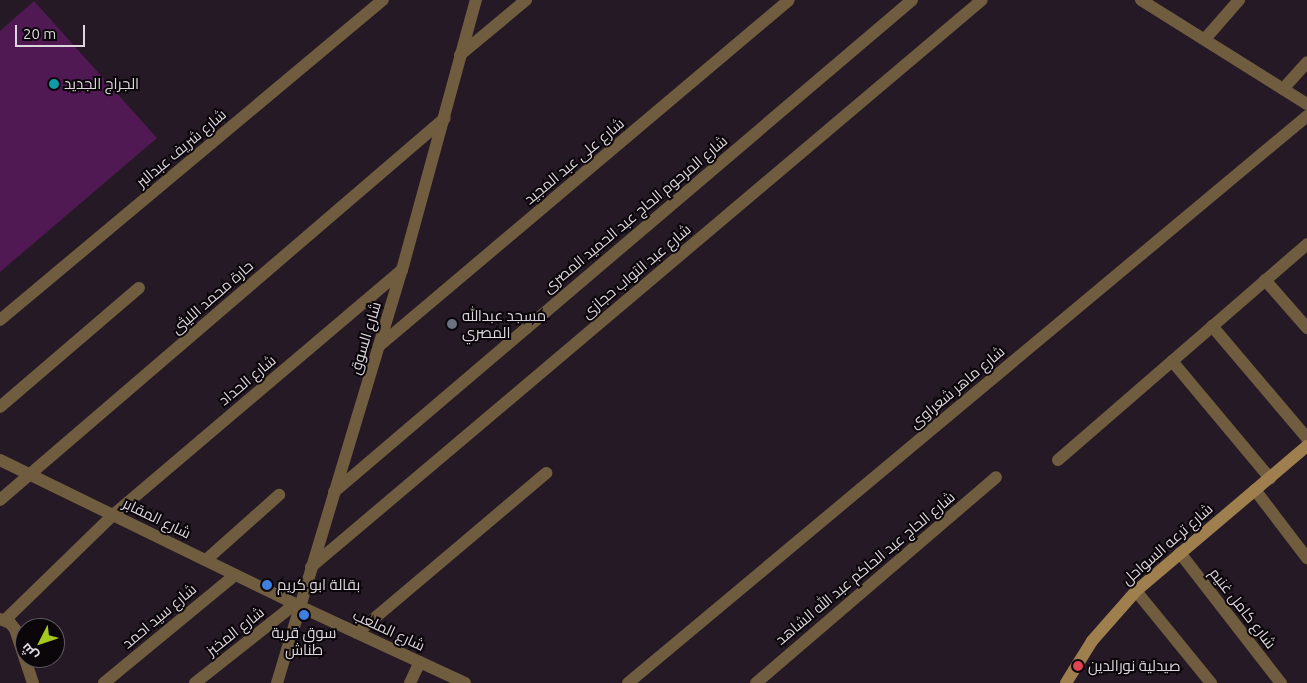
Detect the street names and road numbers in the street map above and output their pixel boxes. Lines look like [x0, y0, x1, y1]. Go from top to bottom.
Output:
street label: شارع شريف عبدالبر [132, 105, 230, 191]
street label: شارع على عبد المجيد [520, 114, 628, 208]
street label: شارع المرحوم الحاج عبد الحميد المصرى [539, 131, 731, 297]
street label: شارع عبد التواب حجازى [578, 220, 694, 322]
street label: حارة محمد الليثى [167, 256, 257, 338]
street label: شارع السوق [345, 299, 385, 377]
street label: شارع ماهر شعراوى [906, 342, 1008, 432]
street label: شارع الحداد [215, 351, 279, 409]
street label: شارع الحاج عبد الحاكم عبد الله الشاهد [772, 488, 958, 648]
street label: شارع المقابر [120, 494, 194, 542]
street label: شارع ترعه السواحل [1118, 500, 1216, 588]
street label: شارع كامل غنيم [1206, 564, 1280, 652]
street label: شارع سيد احمد [118, 580, 200, 652]
street label: شارع المخبز [202, 603, 268, 659]
street label: شارع الملعب [350, 606, 428, 654]

